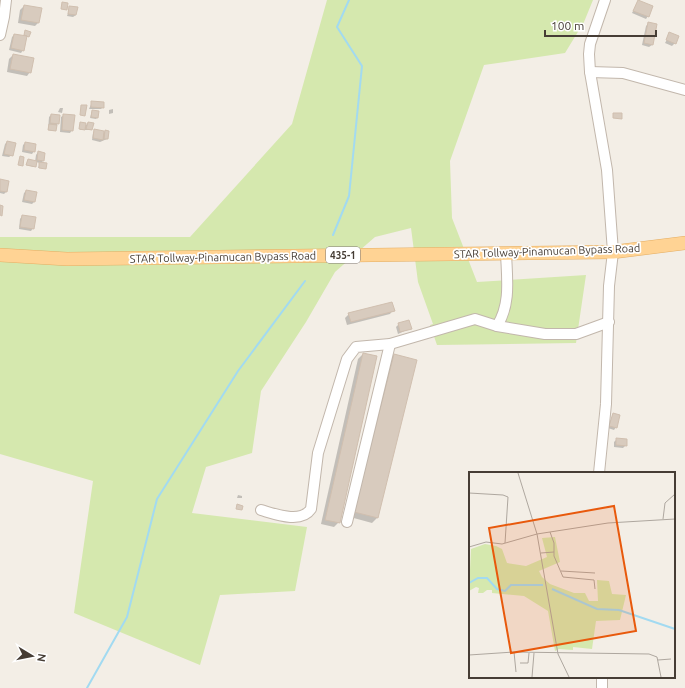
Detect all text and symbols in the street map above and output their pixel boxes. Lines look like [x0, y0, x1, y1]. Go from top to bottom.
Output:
scale bar [545, 12, 656, 38]
text: 100 m [551, 19, 584, 32]
street label: STAR Tollway-Pinamucan Bypass Road [454, 242, 640, 260]
road number: 435-1 [326, 247, 360, 263]
street label: STAR Tollway-Pinamucan Bypass Road [130, 249, 316, 265]
inset map [469, 472, 675, 678]
north arrow [12, 636, 52, 676]
text: N [35, 653, 48, 663]

